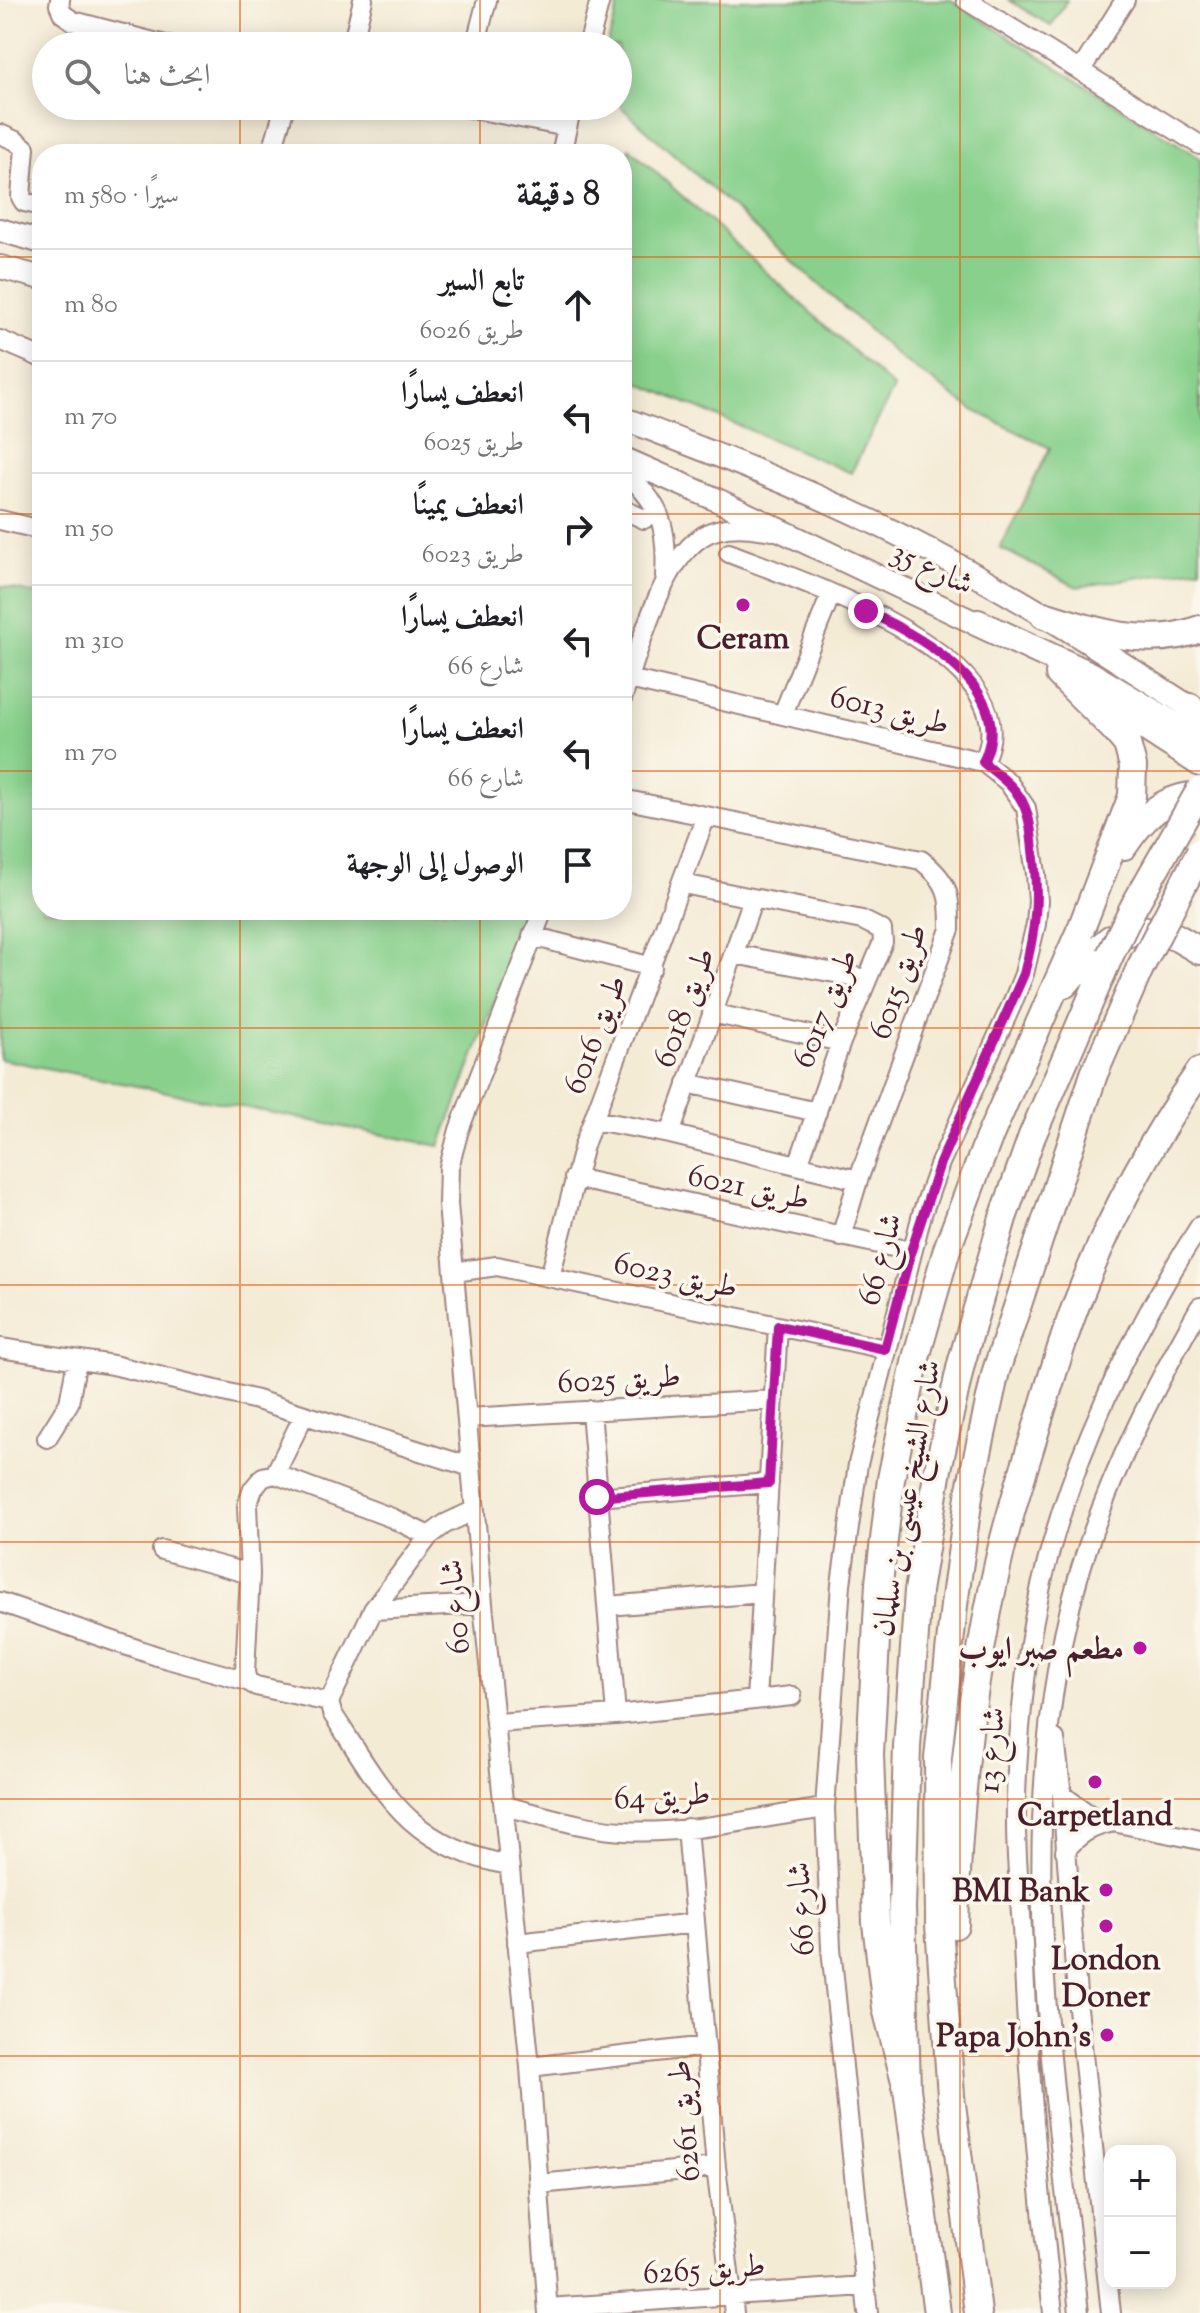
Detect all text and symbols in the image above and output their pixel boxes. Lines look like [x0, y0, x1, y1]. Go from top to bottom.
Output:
search box [32, 32, 632, 120]
icon: search [60, 54, 104, 98]
text: ابحث هنا [124, 55, 210, 98]
text: 8 دقيقة [516, 171, 600, 220]
text: سيرًا · 580 m [64, 178, 179, 215]
text: تابع السير [439, 261, 524, 304]
icon: ahead [556, 283, 600, 327]
text: 80 m [64, 287, 118, 324]
text: طريق 6026 [419, 313, 524, 350]
text: انعطف يسارًا [401, 373, 524, 416]
icon: left [556, 395, 600, 439]
text: 70 m [64, 399, 117, 436]
text: طريق 6025 [423, 425, 524, 462]
text: انعطف يمينًا [413, 485, 524, 528]
icon: right [556, 507, 600, 551]
text: 50 m [64, 511, 114, 548]
street label: شارع 35 [883, 531, 981, 610]
text: طريق 6023 [422, 537, 524, 574]
route end [848, 593, 884, 629]
marker: Ceram [734, 596, 752, 614]
text: انعطف يسارًا [401, 597, 524, 640]
place label: Ceram [696, 617, 790, 663]
icon: left [556, 619, 600, 663]
text: 310 m [64, 623, 124, 660]
text: شارع 66 [447, 649, 524, 686]
street label: طريق 6013 [825, 675, 954, 749]
text: انعطف يسارًا [401, 709, 524, 752]
icon: left [556, 731, 600, 775]
text: 70 m [64, 735, 117, 772]
text: شارع 66 [447, 761, 524, 798]
icon: arrive [556, 843, 600, 887]
text: الوصول إلى الوجهة [347, 844, 524, 887]
street label: طريق 6015 [859, 918, 941, 1046]
street label: طريق 6018 [643, 942, 729, 1075]
street label: طريق 6017 [782, 943, 871, 1076]
street label: طريق 6016 [553, 969, 641, 1102]
street label: طريق 6021 [683, 1154, 814, 1224]
street label: شارع 66 [847, 1208, 917, 1311]
street label: طريق 6023 [609, 1241, 742, 1313]
street label: طريق 6025 [556, 1355, 682, 1407]
street label: شارع الشيخ عيسى بن سلمان [861, 1356, 957, 1641]
route start [579, 1479, 615, 1515]
street label: شارع 60 [430, 1557, 485, 1656]
place label: مطعم صبر ايوب [958, 1628, 1124, 1678]
marker: مطعم صبر ايوب [1131, 1639, 1149, 1657]
street label: شارع 13 [967, 1706, 1020, 1795]
street label: طريق 64 [613, 1772, 712, 1823]
marker: Carpetland [1086, 1773, 1104, 1791]
place label: Carpetland [1017, 1794, 1173, 1840]
street label: شارع 66 [778, 1861, 829, 1957]
place label: BMI Bank [952, 1870, 1091, 1916]
marker: BMI Bank [1097, 1881, 1115, 1899]
marker: London Doner [1097, 1917, 1115, 1935]
place label: London Doner [1051, 1938, 1161, 2021]
place label: Papa John's [936, 2015, 1091, 2061]
marker: Papa John's [1098, 2026, 1116, 2044]
street label: طريق 6261 [658, 2058, 714, 2184]
map controls [1104, 2145, 1176, 2289]
button: + [1104, 2145, 1176, 2217]
button: − [1104, 2217, 1176, 2289]
street label: طريق 6265 [641, 2244, 767, 2298]

